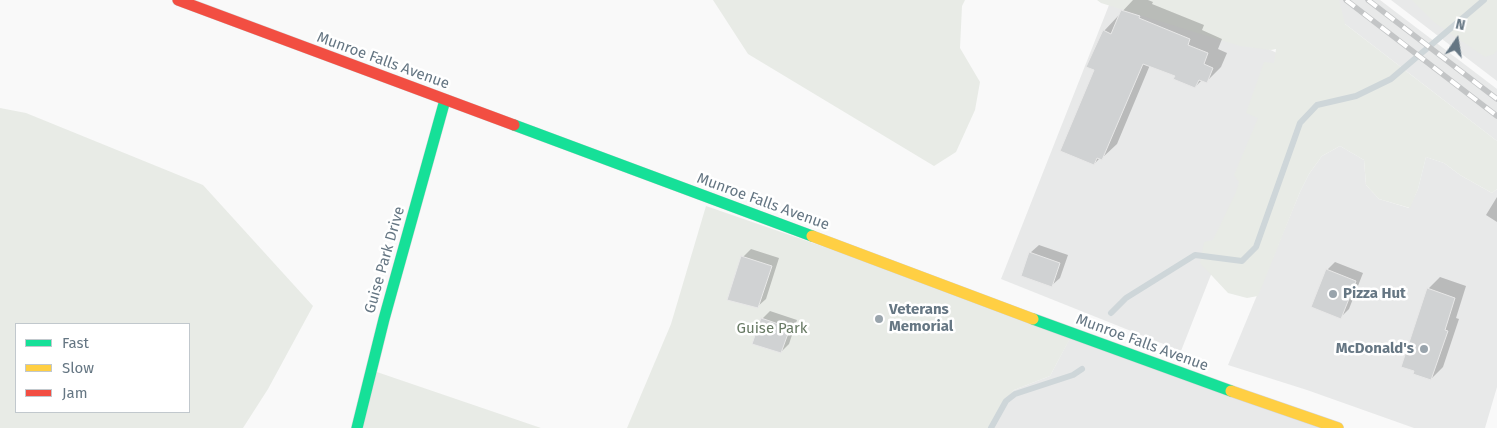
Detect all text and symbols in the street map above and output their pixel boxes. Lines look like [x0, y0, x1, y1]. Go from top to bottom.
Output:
north arrow [1432, 15, 1482, 65]
text: N [1454, 16, 1467, 34]
street label: Munroe Falls Avenue [314, 29, 452, 93]
street label: Munroe Falls Avenue [694, 170, 832, 234]
street label: Guise Park Drive [361, 205, 409, 315]
place label: Pizza Hut [1343, 285, 1406, 303]
marker: Pizza Hut [1327, 288, 1339, 300]
place label: Veterans Memorial [889, 301, 953, 336]
street label: Munroe Falls Avenue [1073, 311, 1211, 375]
marker: Veterans Memorial [873, 313, 885, 325]
park label: Guise Park [736, 320, 808, 338]
legend [15, 323, 190, 413]
text: Fast [62, 334, 89, 352]
place label: McDonald's [1336, 340, 1414, 358]
marker: McDonald's [1418, 343, 1430, 355]
text: Slow [62, 359, 94, 377]
text: Jam [62, 384, 88, 402]

